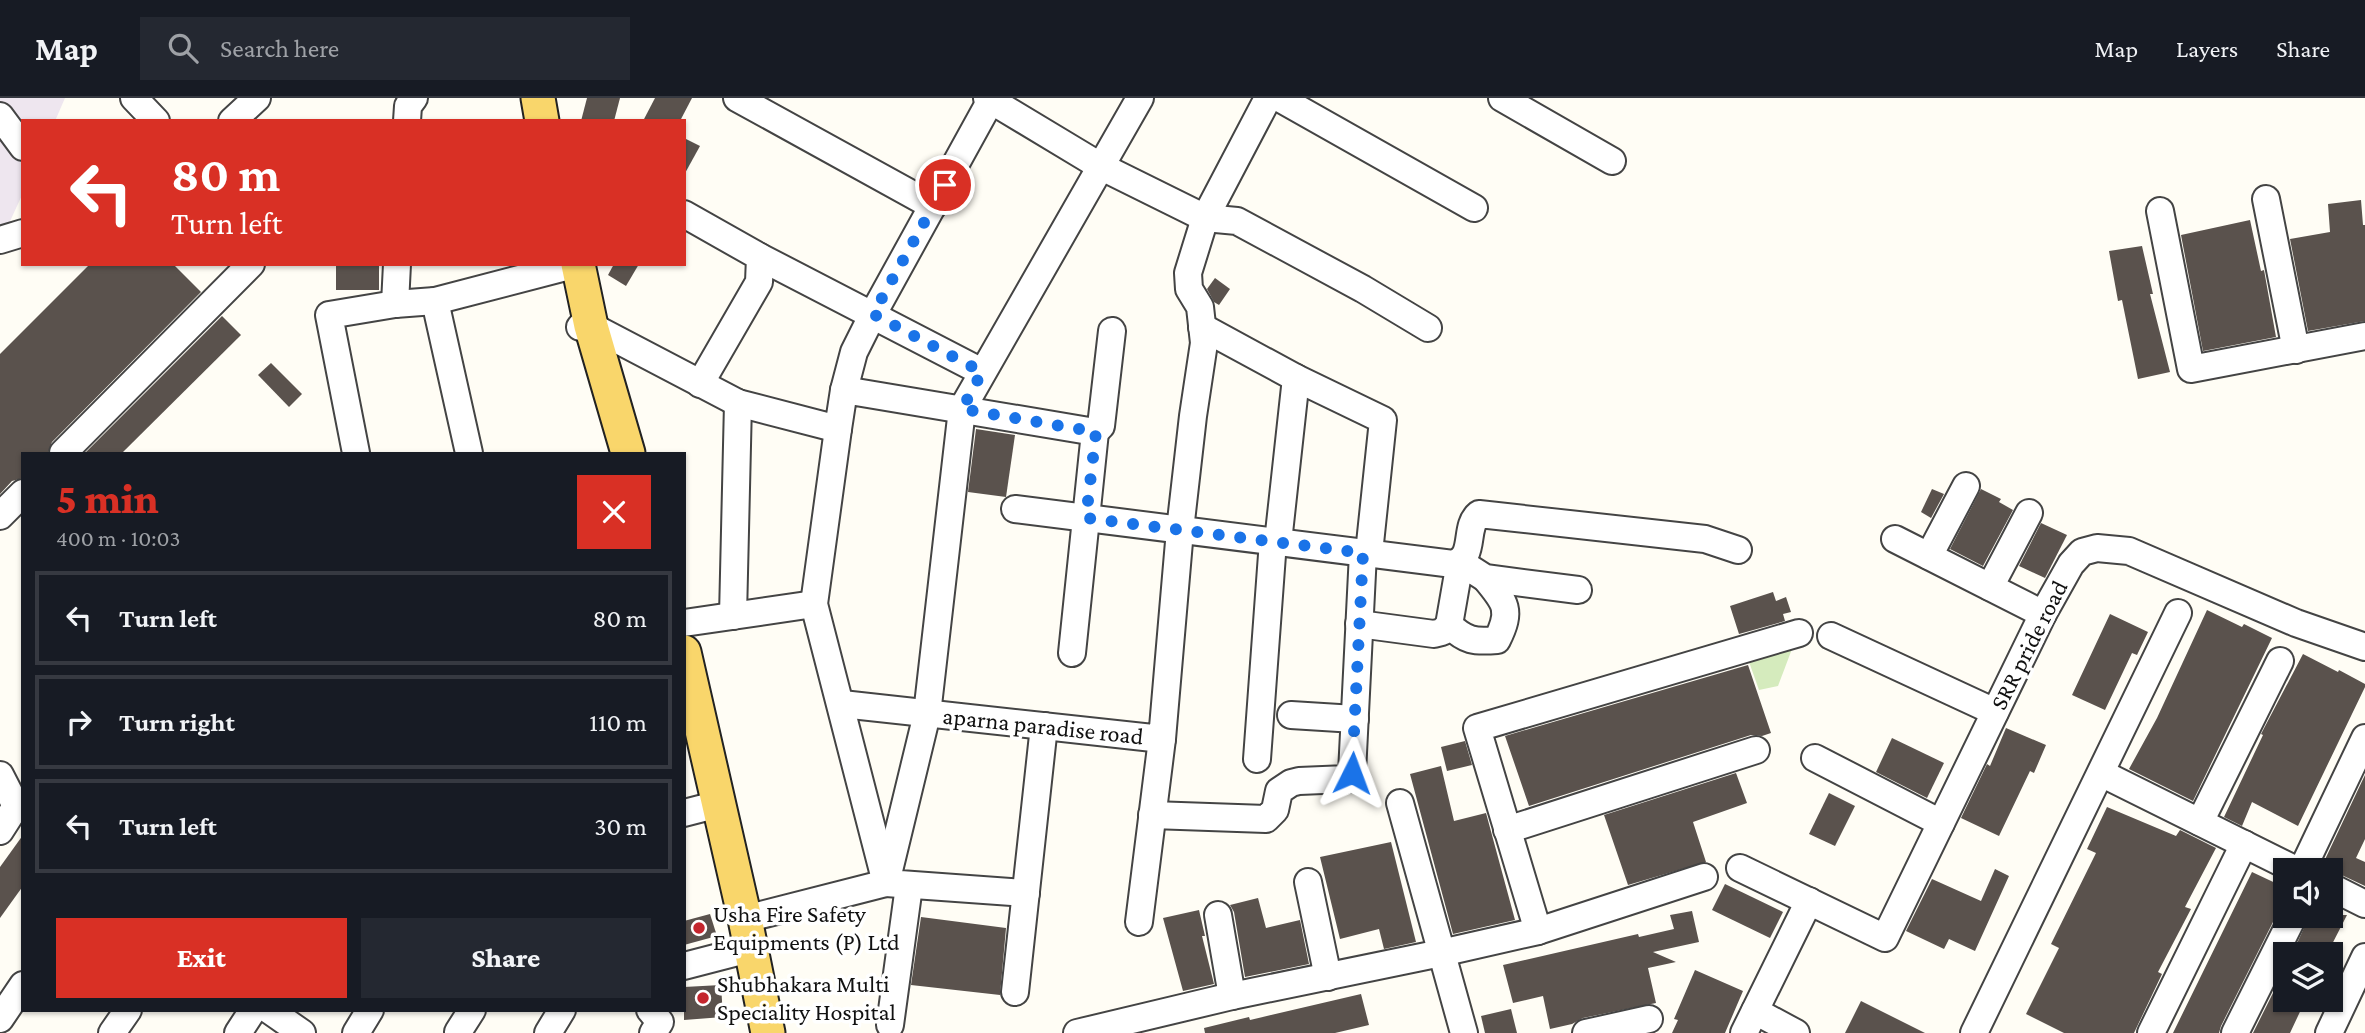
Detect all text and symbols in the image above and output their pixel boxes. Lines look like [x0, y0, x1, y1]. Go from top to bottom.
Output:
search box [140, 17, 630, 80]
icon: search [164, 29, 202, 67]
text: Map [35, 30, 98, 67]
text: Search here [220, 34, 339, 63]
text: Map [2094, 35, 2138, 62]
text: Layers [2176, 35, 2238, 62]
text: Share [2276, 35, 2330, 62]
icon: left [56, 147, 147, 238]
text: 80 m [171, 147, 280, 202]
pin [915, 155, 975, 215]
icon: arrive [926, 166, 964, 204]
text: Turn left [171, 205, 282, 241]
text: 5 min [56, 475, 159, 522]
button: close [577, 475, 651, 549]
text: 400 m · 10:03 [56, 525, 180, 551]
street label: SRR pride road [1985, 575, 2073, 714]
icon: left [60, 599, 98, 637]
text: Turn left [119, 604, 217, 633]
text: 80 m [593, 604, 647, 633]
street label: aparna paradise road [941, 702, 1145, 750]
icon: right [60, 703, 98, 741]
text: Turn right [119, 708, 235, 737]
text: 110 m [589, 708, 647, 737]
position arrow [1315, 736, 1389, 810]
icon: left [60, 807, 98, 845]
text: Turn left [119, 812, 217, 841]
text: 30 m [594, 812, 647, 841]
map controls [2273, 858, 2343, 1012]
button: sound [2273, 858, 2343, 928]
place label: Usha Fire Safety Equipments (P) Ltd [713, 900, 900, 956]
button: Exit [56, 918, 347, 998]
button: Share [361, 918, 651, 998]
marker: Usha Fire Safety Equipments (P) Ltd [691, 920, 707, 936]
button: layers [2273, 942, 2343, 1012]
place label: Shubhakara Multi Speciality Hospital [717, 970, 896, 1025]
marker: Shubhakara Multi Speciality Hospital [695, 990, 711, 1006]

